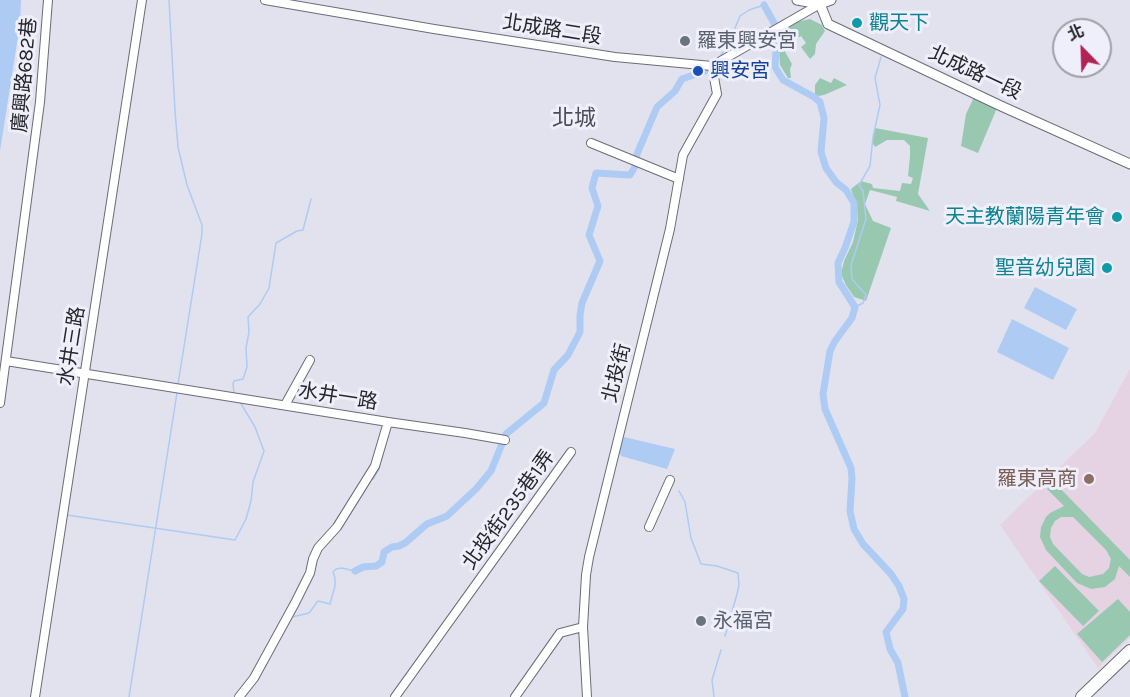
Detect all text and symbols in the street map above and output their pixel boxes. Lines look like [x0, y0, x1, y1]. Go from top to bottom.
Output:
street label: 北成路二段 [501, 10, 603, 50]
place label: 觀天下 [869, 11, 929, 35]
marker: 觀天下 [850, 16, 864, 30]
street label: 廣興路682巷 [8, 17, 42, 133]
north arrow [1052, 18, 1112, 78]
text: 北 [1064, 21, 1087, 45]
place label: 羅東興安宮 [697, 29, 797, 53]
marker: 羅東興安宮 [678, 34, 692, 48]
street label: 北成路一段 [925, 41, 1025, 105]
place label: 興安宮 [710, 59, 770, 83]
marker: 興安宮 [691, 64, 705, 78]
district label: 北城 [552, 106, 596, 132]
place label: 天主教蘭陽青年會 [945, 205, 1105, 229]
marker: 天主教蘭陽青年會 [1110, 210, 1124, 224]
place label: 聖音幼兒園 [995, 256, 1095, 280]
marker: 聖音幼兒園 [1100, 261, 1114, 275]
street label: 水井三路 [54, 305, 90, 387]
street label: 北投街 [598, 341, 636, 405]
street label: 水井一路 [297, 379, 379, 415]
street label: 北投街235巷1弄 [458, 446, 560, 574]
place label: 羅東高商 [997, 467, 1077, 491]
marker: 羅東高商 [1082, 472, 1096, 486]
place label: 永福宮 [713, 609, 773, 633]
marker: 永福宮 [694, 614, 708, 628]

